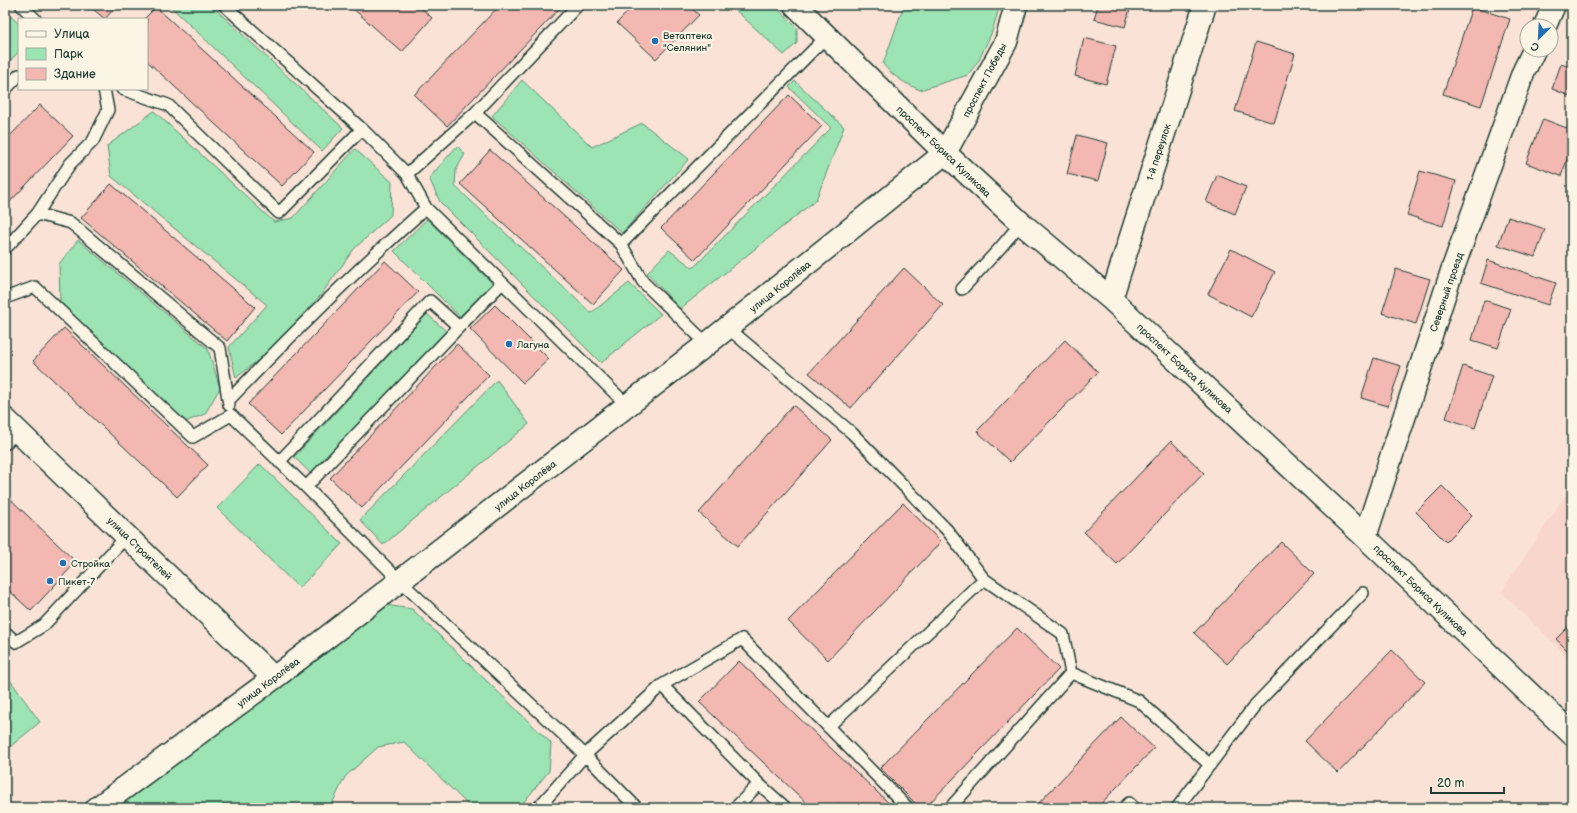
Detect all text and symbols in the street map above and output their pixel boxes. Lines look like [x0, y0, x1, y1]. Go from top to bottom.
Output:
legend [18, 18, 148, 90]
north arrow [1519, 18, 1559, 58]
text: Улица [54, 27, 90, 42]
place label: Ветаптека "Селянин" [663, 30, 712, 54]
marker: Ветаптека "Селянин" [650, 36, 660, 46]
text: С [1529, 39, 1541, 54]
street label: проспект Победы [960, 41, 1010, 120]
text: Парк [54, 47, 84, 62]
text: Здание [54, 67, 96, 82]
street label: проспект Бориса Куликова [894, 104, 993, 200]
street label: 1-й переулок [1144, 122, 1174, 182]
street label: Северный проезд [1428, 251, 1466, 334]
street label: улица Королёва [748, 258, 814, 315]
street label: проспект Бориса Куликова [1134, 321, 1235, 416]
marker: Лагуна [504, 339, 514, 349]
place label: Лагуна [516, 339, 549, 351]
street label: улица Королёва [492, 458, 559, 514]
street label: улица Строителей [104, 515, 174, 583]
street label: проспект Бориса Куликова [1371, 543, 1470, 639]
marker: Стройка [58, 558, 68, 568]
place label: Стройка [71, 558, 110, 570]
marker: Пикет-7 [45, 576, 55, 586]
place label: Пикет-7 [58, 576, 95, 588]
street label: улица Королёва [235, 655, 302, 710]
scale bar [1431, 769, 1504, 795]
text: 20 m [1437, 776, 1464, 791]

